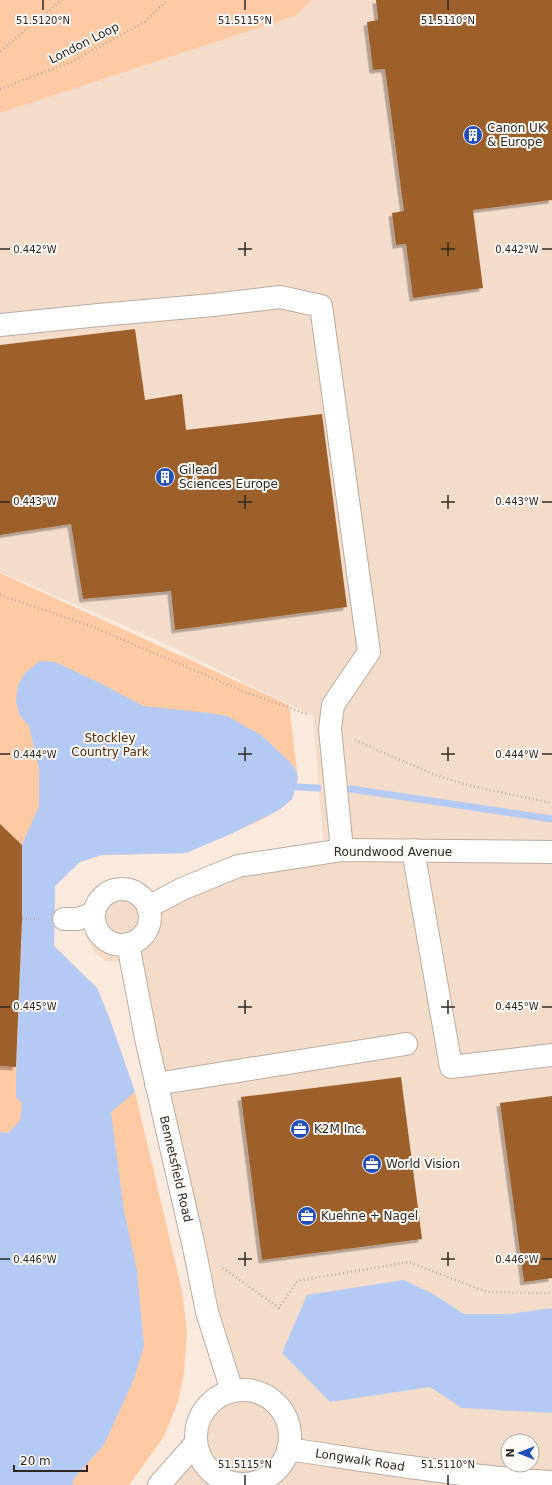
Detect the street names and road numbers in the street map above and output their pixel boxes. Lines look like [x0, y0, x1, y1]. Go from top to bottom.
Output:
street label: London Loop [47, 19, 121, 67]
street label: Roundwood Avenue [334, 845, 452, 859]
street label: Bennetsfield Road [157, 1114, 195, 1224]
street label: Longwalk Road [314, 1446, 406, 1474]

